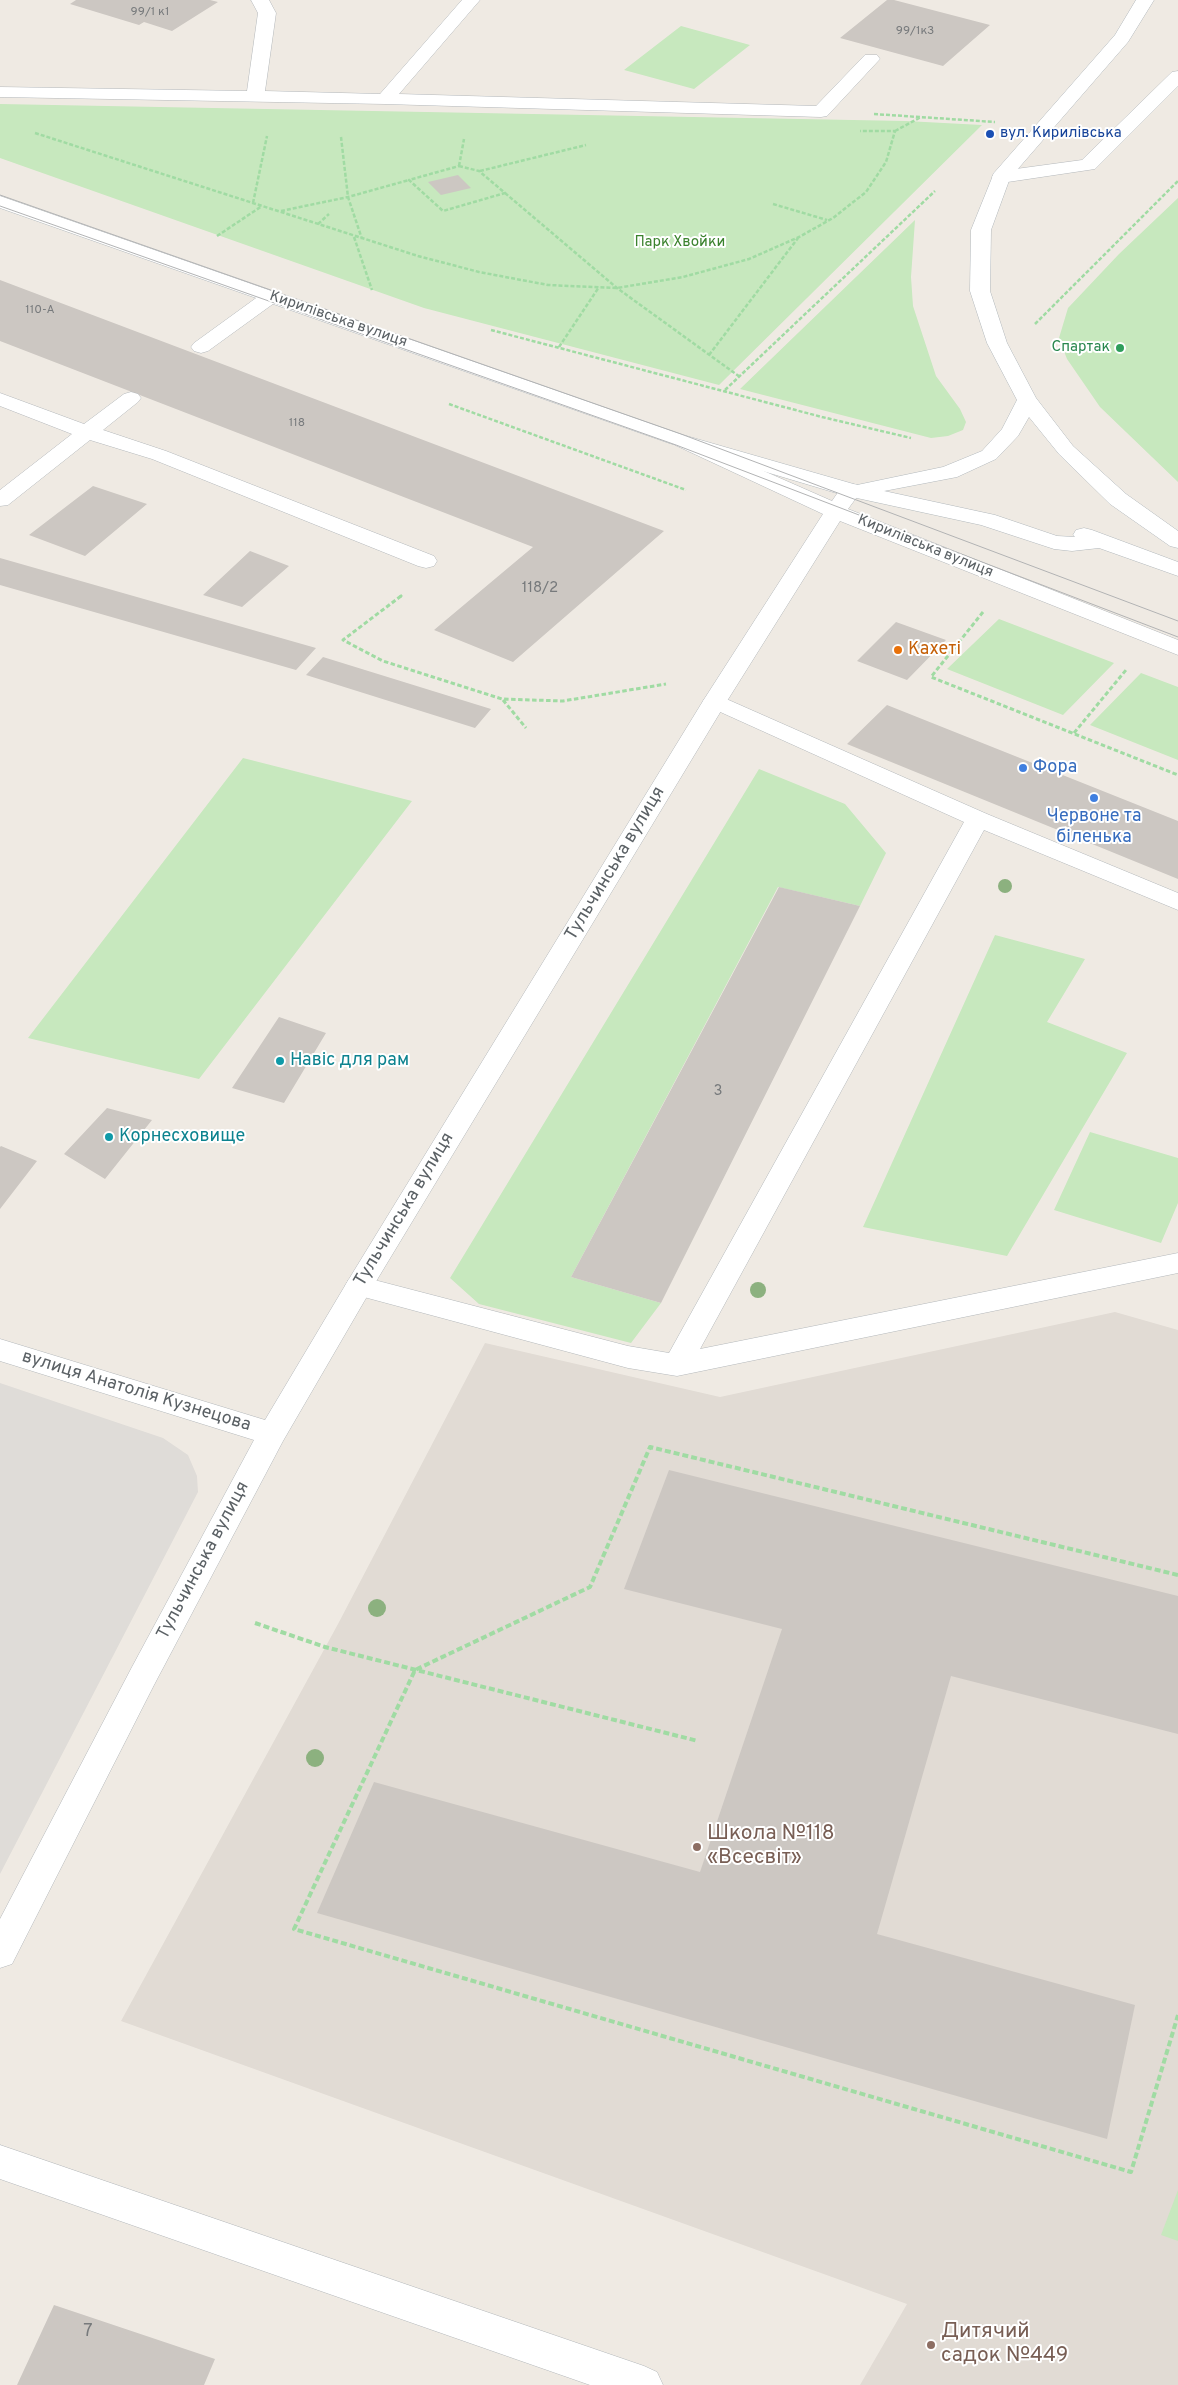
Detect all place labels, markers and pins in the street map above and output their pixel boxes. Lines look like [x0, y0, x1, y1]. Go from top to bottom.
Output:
place label: вул. Кирилівська [1000, 125, 1122, 143]
marker: вул. Кирилівська [984, 128, 996, 140]
place label: Спартак [1052, 339, 1110, 357]
marker: Спартак [1114, 342, 1126, 354]
place label: Кахеті [908, 639, 961, 661]
marker: Кахеті [892, 644, 904, 656]
place label: Фора [1033, 757, 1077, 779]
marker: Фора [1017, 762, 1029, 774]
marker: Червоне та біленька [1088, 792, 1100, 804]
place label: Червоне та біленька [1047, 806, 1141, 849]
place label: Навіс для рам [290, 1050, 409, 1072]
marker: Навіс для рам [274, 1055, 286, 1067]
place label: Корнесховище [119, 1126, 245, 1148]
marker: Корнесховище [103, 1131, 115, 1143]
place label: Школа №118 «Всесвіт» [707, 1822, 834, 1872]
marker: Школа №118 «Всесвіт» [691, 1841, 703, 1853]
place label: Дитячий садок №449 [941, 2320, 1068, 2370]
marker: Дитячий садок №449 [925, 2339, 937, 2351]

